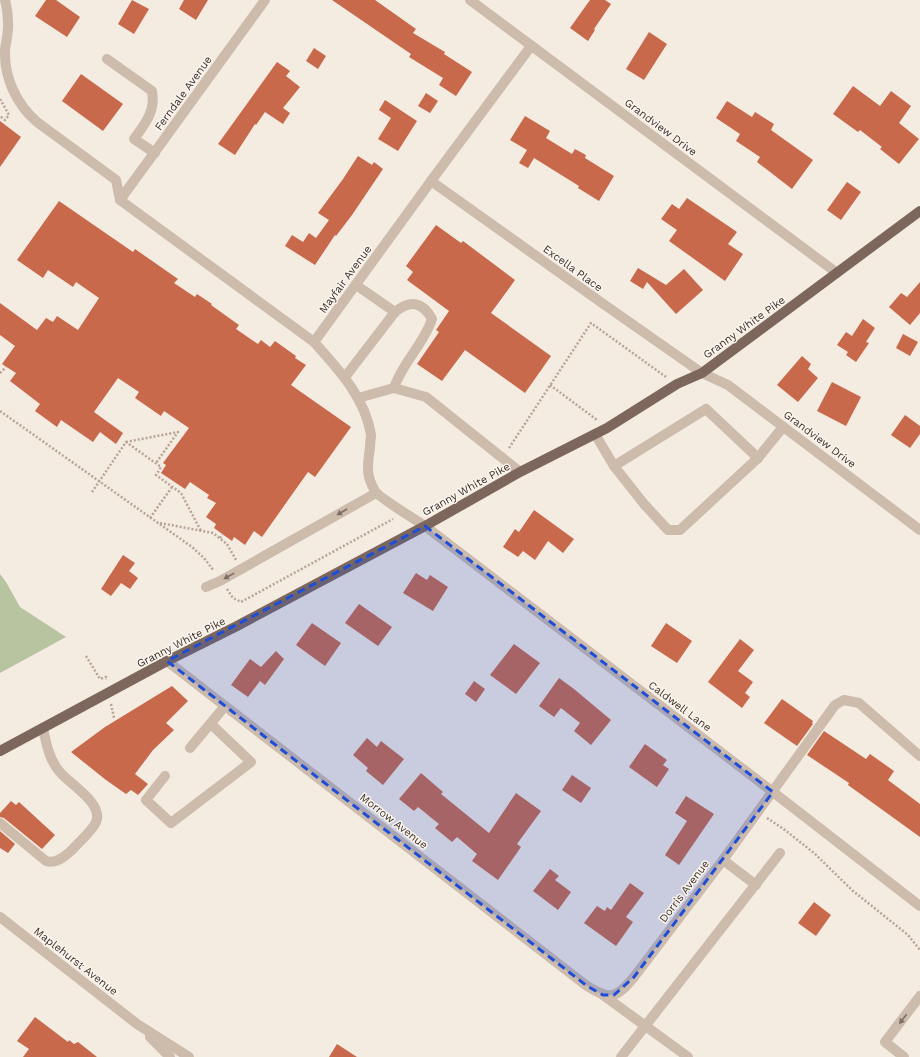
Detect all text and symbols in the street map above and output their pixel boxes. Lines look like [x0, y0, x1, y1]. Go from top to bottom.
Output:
street label: Ferndale Avenue [152, 54, 215, 133]
street label: Grandview Drive [622, 96, 699, 159]
street label: Excella Place [540, 242, 605, 294]
street label: Mayfair Avenue [316, 243, 374, 316]
street label: Granny White Pike [701, 293, 788, 361]
street label: Grandview Drive [781, 408, 858, 471]
street label: Granny White Pike [420, 460, 512, 519]
one-way arrow [336, 508, 348, 515]
one-way arrow [223, 572, 234, 579]
street label: Granny White Pike [135, 614, 228, 670]
street label: Caldwell Lane [646, 678, 714, 734]
street label: Morrow Avenue [357, 791, 430, 852]
street label: Dorris Avenue [657, 858, 712, 925]
street label: Maplehurst Avenue [31, 925, 120, 998]
one-way arrow [898, 1013, 907, 1024]

